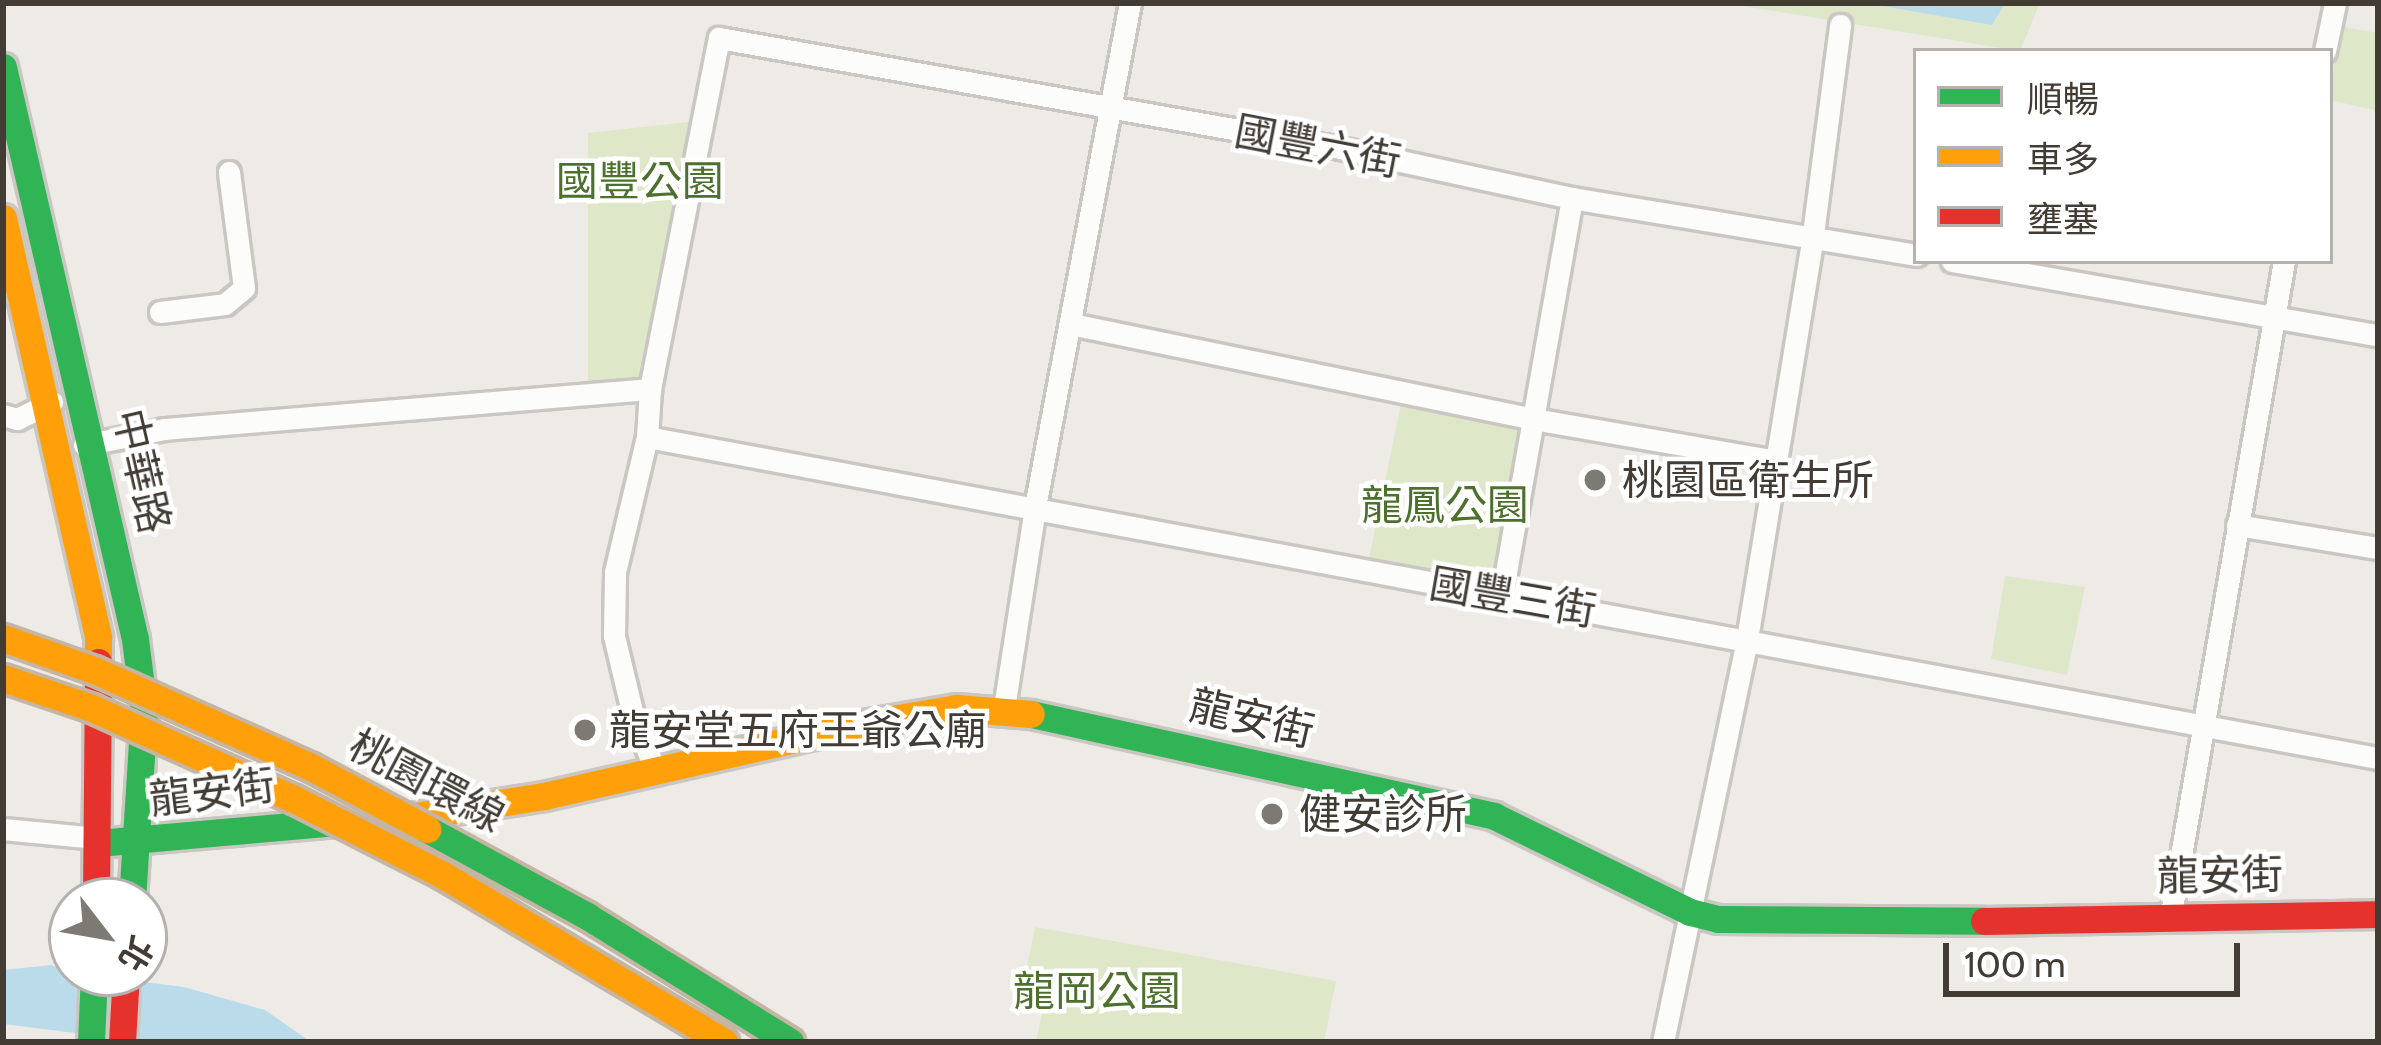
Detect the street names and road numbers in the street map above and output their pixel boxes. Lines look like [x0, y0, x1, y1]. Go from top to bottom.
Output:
street label: 國豐六街 [1231, 105, 1405, 187]
street label: 中華路 [103, 404, 181, 538]
street label: 國豐三街 [1426, 558, 1600, 636]
street label: 龍安街 [1185, 679, 1319, 757]
street label: 桃園環線 [341, 719, 513, 843]
street label: 龍安街 [146, 759, 278, 825]
street label: 龍安街 [2157, 849, 2283, 901]

